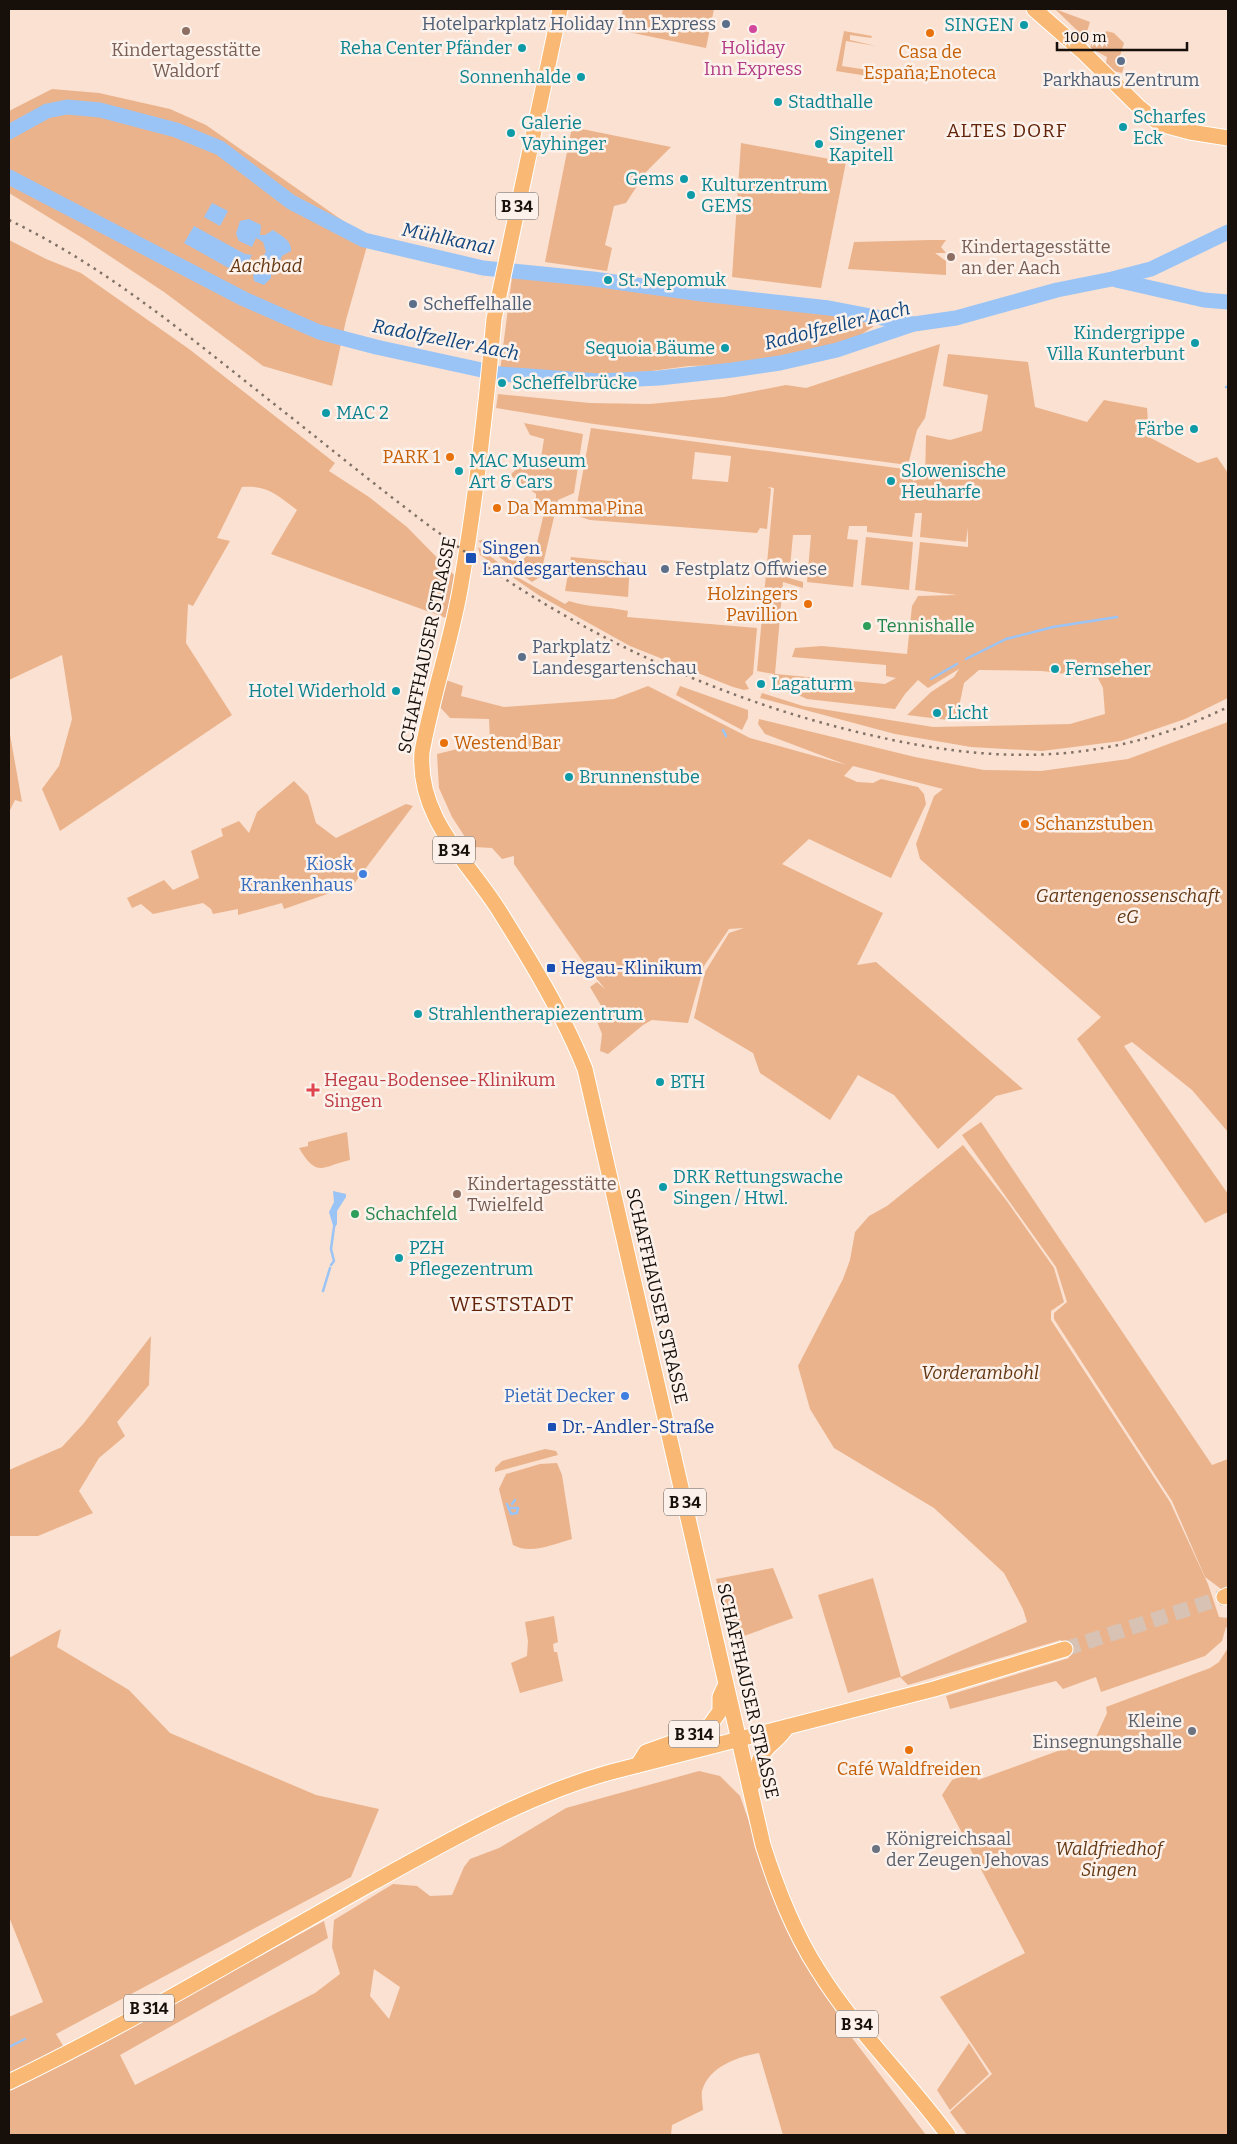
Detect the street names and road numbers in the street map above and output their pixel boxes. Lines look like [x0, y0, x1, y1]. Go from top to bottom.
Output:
road number: B 34 [496, 192, 538, 220]
street label: SCHAFFHAUSER STRASSE [393, 535, 461, 755]
road number: B 34 [433, 836, 475, 864]
street label: SCHAFFHAUSER STRASSE [621, 1186, 693, 1406]
road number: B 34 [664, 1488, 706, 1515]
street label: SCHAFFHAUSER STRASSE [712, 1581, 784, 1801]
road number: B 314 [669, 1720, 719, 1748]
road number: B 314 [124, 1995, 174, 2022]
road number: B 34 [836, 2010, 878, 2038]

